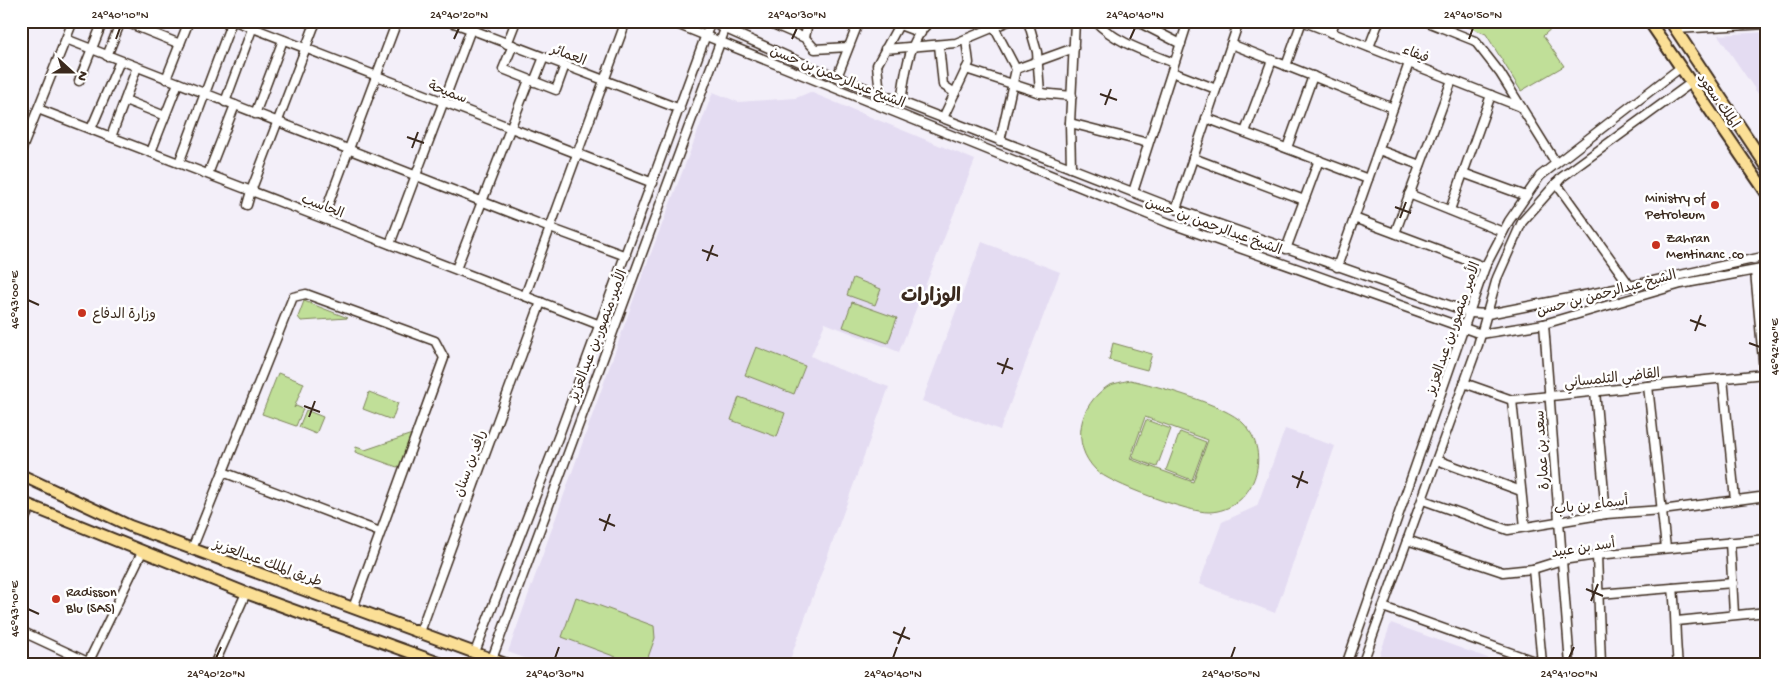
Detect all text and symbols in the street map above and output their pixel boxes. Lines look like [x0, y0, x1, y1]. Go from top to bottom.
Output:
text: 24°40'10"N [92, 9, 149, 23]
text: 24°40'20"N [430, 9, 488, 23]
text: 24°40'30"N [768, 9, 826, 23]
text: 24°40'40"N [1106, 9, 1164, 23]
text: 24°40'50"N [1444, 9, 1502, 23]
street label: العمائر [547, 42, 588, 71]
street label: فيفاء [1399, 42, 1431, 68]
street label: الشيخ عبدالرحمن بن حسن [767, 43, 907, 113]
north arrow [48, 48, 98, 98]
text: N [72, 68, 91, 83]
street label: الملك سعود [1692, 71, 1742, 132]
street label: سميحة [425, 78, 469, 108]
street label: الحاسب [298, 191, 346, 223]
place label: Ministry of Petroleum [1644, 191, 1707, 224]
street label: الشيخ عبدالرحمن بن حسن [1142, 195, 1284, 260]
marker: Ministry of Petroleum [1709, 199, 1721, 211]
place label: Zahran Mentinanc .co [1666, 231, 1744, 264]
marker: Zahran Mentinanc .co [1650, 239, 1662, 251]
street label: الأمير منصور بن عبدالعزيز [1420, 259, 1485, 399]
street label: الأمير منصور بن عبدالعزيز [563, 266, 632, 405]
street label: الشيخ عبدالرحمن بن حسن [1535, 268, 1679, 321]
text: 46°43'00"E [9, 270, 23, 329]
district label: الوزارات [901, 286, 961, 309]
marker: وزارة الدفاع [76, 307, 88, 319]
place label: وزارة الدفاع [92, 307, 156, 324]
text: 46°42'40"E [1769, 318, 1783, 375]
street label: القاضي التلمساني [1563, 366, 1661, 395]
street label: سعد بن عمارة [1532, 410, 1555, 490]
street label: رافد بن سنان [451, 428, 491, 500]
street label: أسماء بن باب [1553, 491, 1630, 519]
street label: أسد بن عبيد [1550, 534, 1617, 563]
street label: طريق الملك عبدالعزيز [210, 536, 324, 592]
text: 46°43'10"E [9, 580, 23, 637]
place label: Radisson Blu (SAS) [65, 585, 117, 618]
marker: Radisson Blu (SAS) [50, 593, 62, 605]
text: 24°40'20"N [187, 668, 245, 682]
text: 24°40'30"N [526, 668, 584, 682]
text: 24°40'40"N [864, 668, 922, 682]
text: 24°40'50"N [1202, 668, 1260, 682]
text: 24°41'00"N [1541, 668, 1598, 682]

